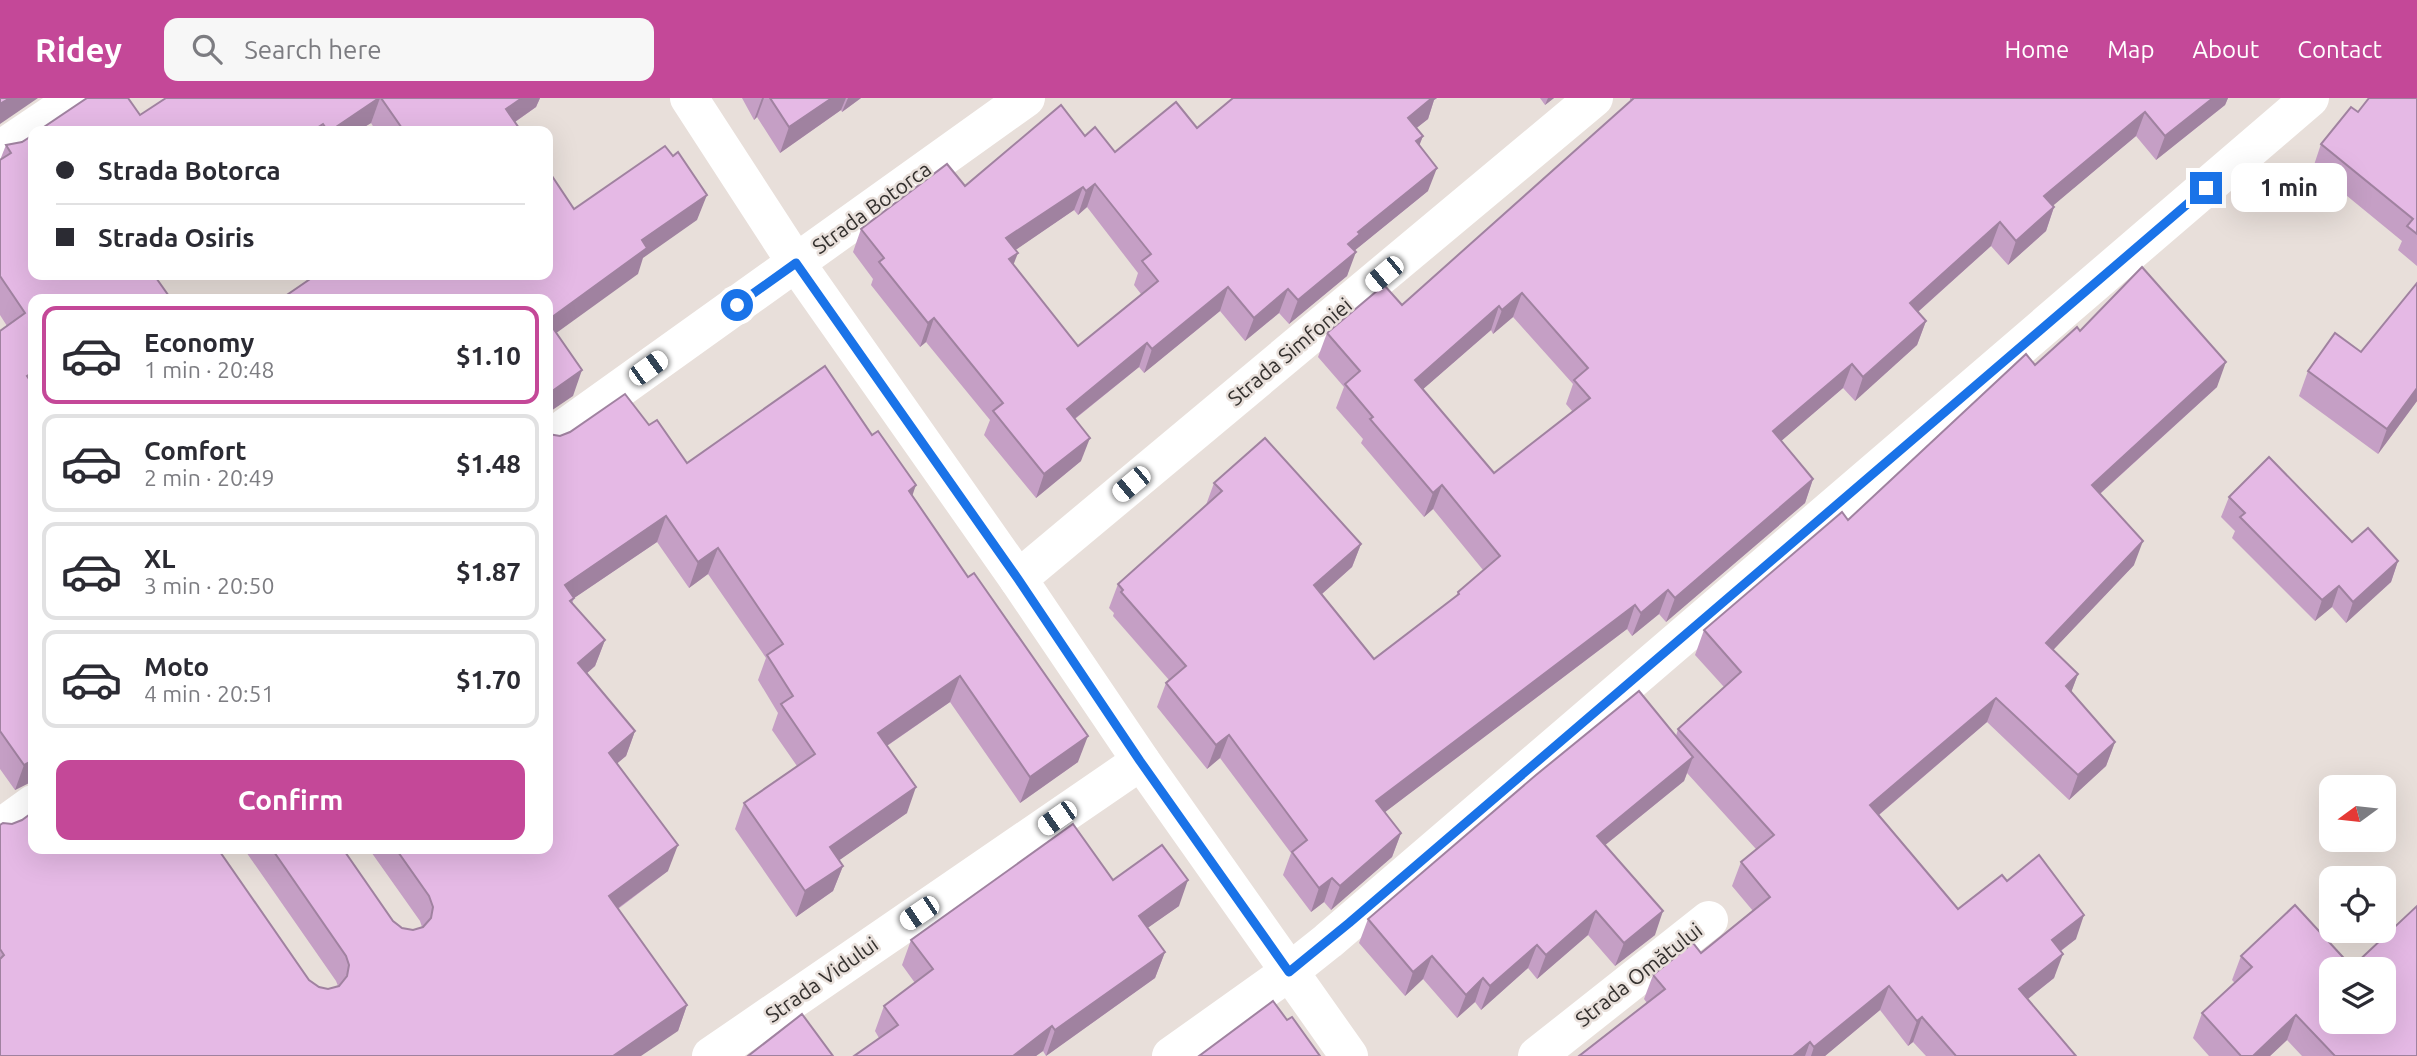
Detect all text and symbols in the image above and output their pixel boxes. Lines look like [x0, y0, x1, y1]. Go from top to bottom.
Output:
search box [164, 18, 654, 81]
icon: search [188, 30, 226, 68]
text: Ridey [35, 31, 122, 68]
text: Search here [244, 35, 382, 64]
text: Home [2004, 36, 2069, 63]
text: Map [2107, 36, 2154, 63]
text: About [2192, 36, 2259, 63]
text: Contact [2297, 36, 2382, 63]
text: Strada Botorca [98, 156, 281, 185]
street label: Strada Botorca [808, 156, 935, 258]
callout: 1 min [2230, 164, 2346, 212]
route end [2190, 172, 2222, 204]
text: 1 min [2260, 175, 2318, 200]
text: Strada Osiris [98, 223, 255, 252]
car [1362, 252, 1407, 296]
route start [721, 289, 753, 321]
street label: Strada Simfoniei [1223, 292, 1356, 410]
icon: car [60, 324, 123, 387]
text: Economy [144, 328, 254, 357]
text: $1.10 [456, 341, 521, 370]
car [625, 347, 672, 389]
text: 1 min · 20:48 [144, 357, 275, 382]
icon: car [60, 432, 123, 495]
text: Comfort [144, 436, 247, 465]
text: $1.48 [456, 449, 521, 478]
car [1109, 462, 1154, 506]
text: 2 min · 20:49 [144, 465, 275, 490]
icon: car [60, 540, 123, 603]
text: XL [144, 544, 175, 573]
text: $1.87 [456, 557, 521, 586]
text: 3 min · 20:50 [144, 573, 275, 598]
icon: car [60, 648, 123, 711]
text: Moto [144, 652, 209, 681]
text: $1.70 [456, 665, 521, 694]
text: 4 min · 20:51 [144, 681, 275, 706]
button: Confirm [56, 760, 525, 840]
north arrow [2319, 775, 2396, 852]
map controls [2319, 775, 2396, 1034]
car [1034, 797, 1081, 839]
button: locate [2319, 866, 2396, 943]
car [896, 893, 943, 933]
street label: Strada Omătului [1570, 917, 1706, 1031]
street label: Strada Vidului [761, 932, 882, 1027]
button: layers [2319, 957, 2396, 1034]

